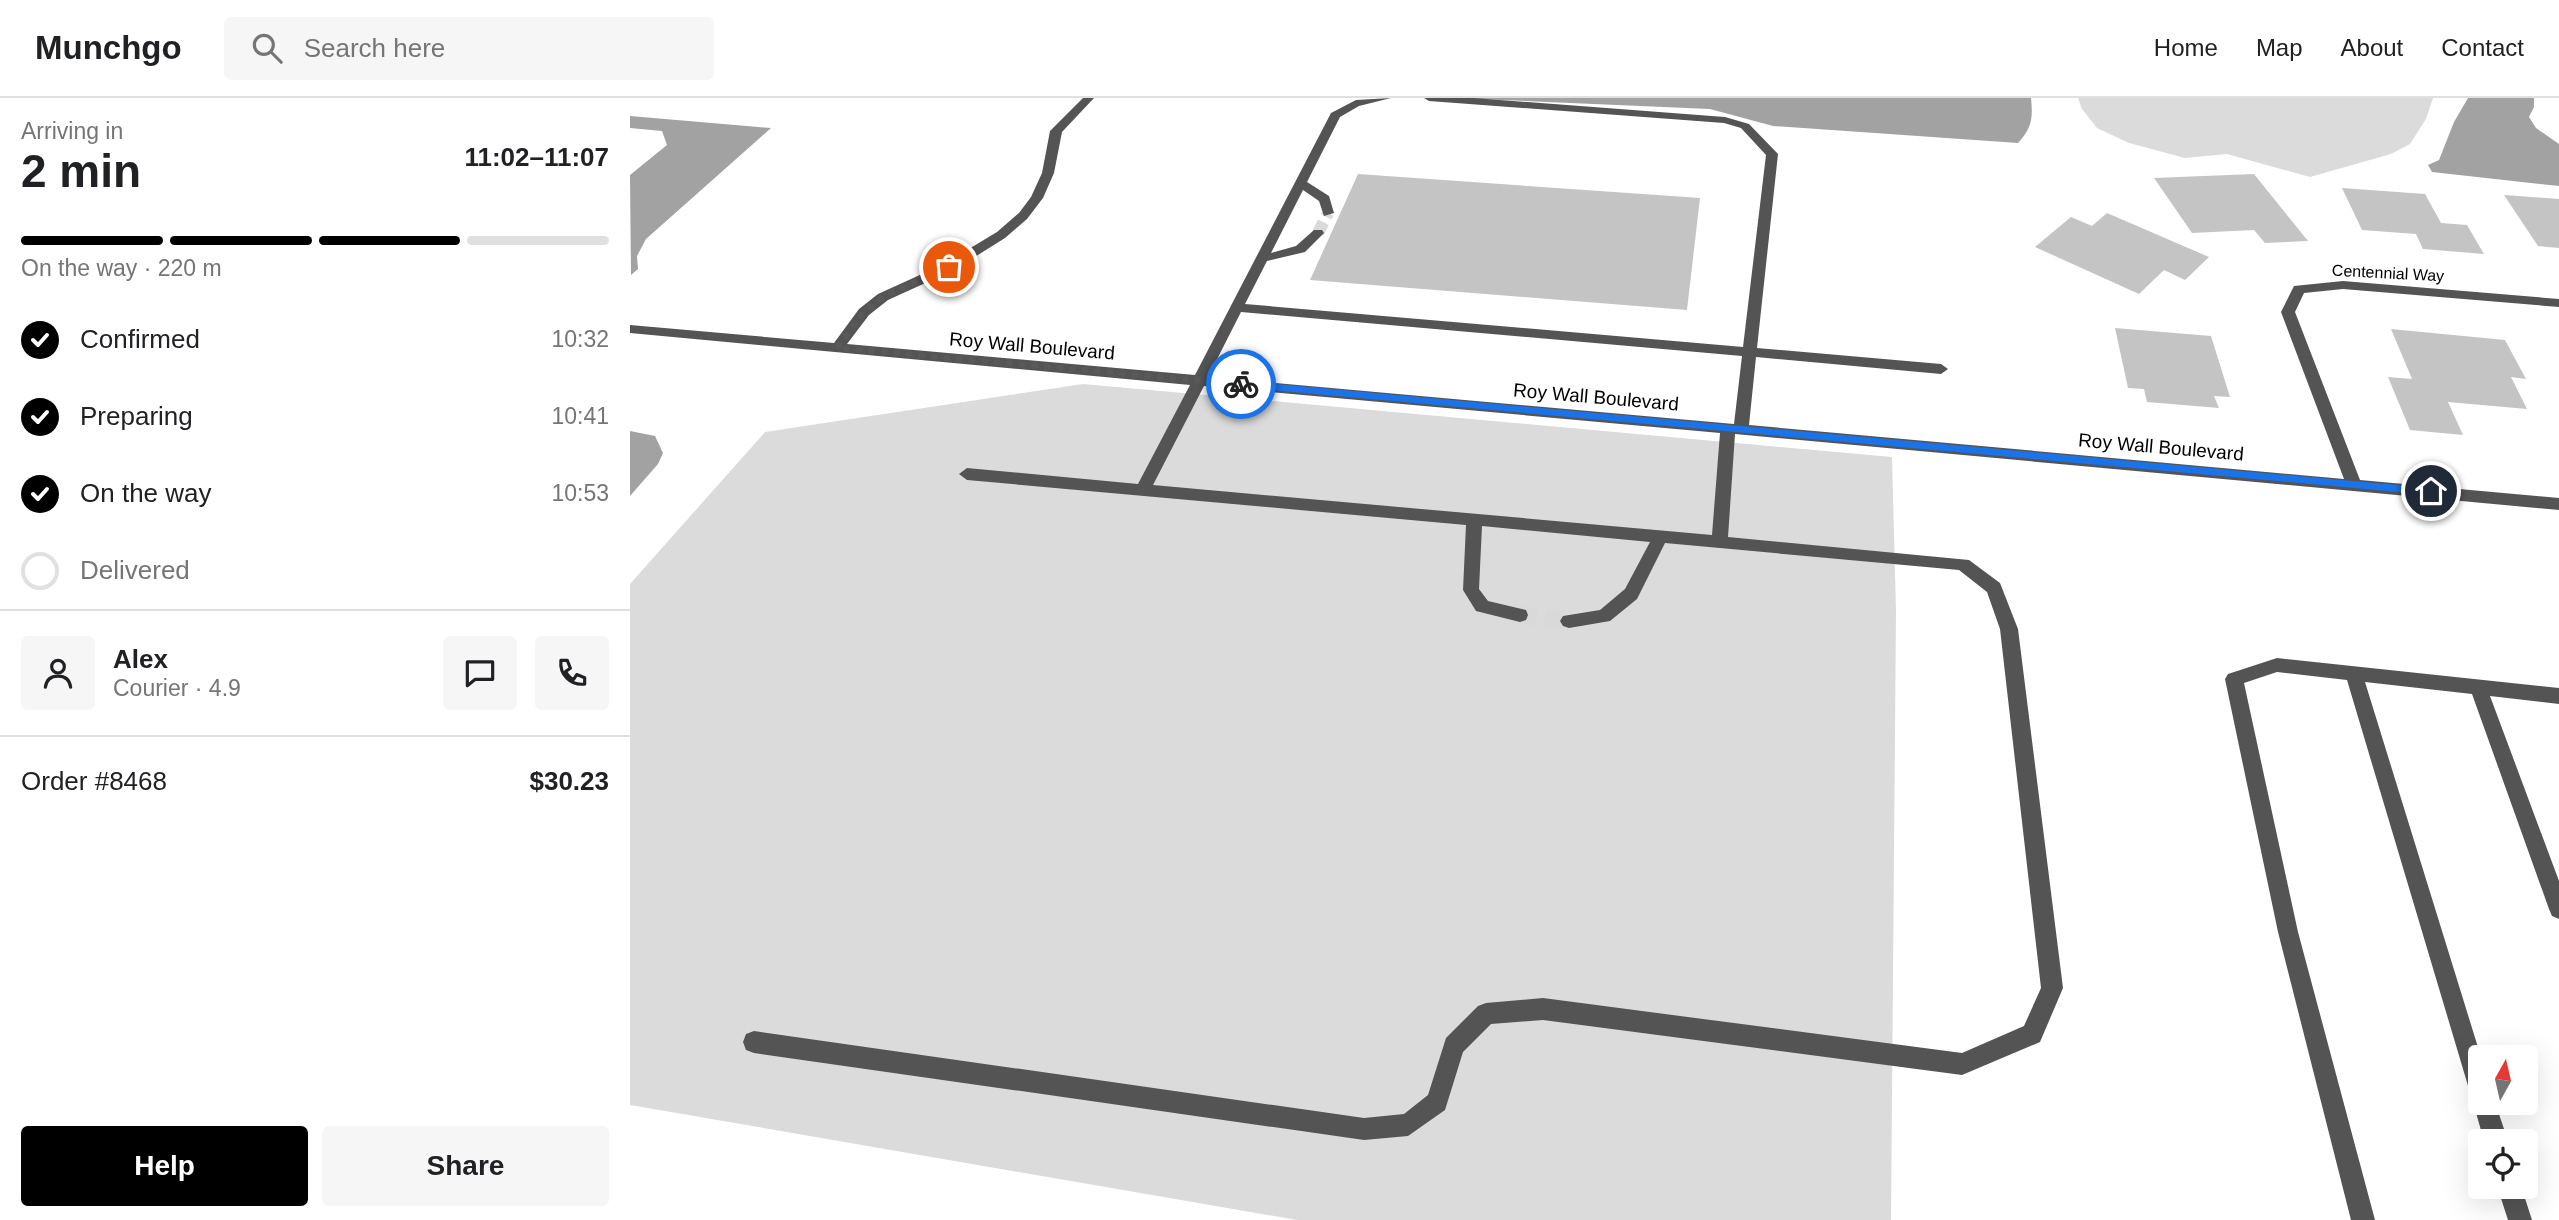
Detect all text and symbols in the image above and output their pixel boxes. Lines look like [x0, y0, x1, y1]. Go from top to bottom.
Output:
search box [224, 17, 714, 80]
text: Munchgo [35, 29, 182, 66]
icon: search [248, 29, 286, 67]
text: Search here [304, 33, 445, 63]
text: Home [2154, 34, 2218, 61]
text: Map [2256, 34, 2303, 61]
text: About [2341, 34, 2403, 61]
text: Contact [2441, 34, 2524, 61]
text: Arriving in [21, 118, 123, 144]
text: 11:02–11:07 [464, 142, 609, 172]
text: 2 min [21, 145, 141, 197]
pin [919, 237, 979, 297]
icon: bag [930, 248, 968, 286]
text: On the way · 220 m [21, 255, 222, 281]
street label: Centennial Way [2331, 262, 2445, 284]
icon: check [21, 321, 59, 359]
text: Confirmed [80, 324, 200, 354]
text: 10:32 [551, 326, 609, 352]
street label: Roy Wall Boulevard [948, 328, 1116, 364]
courier [1206, 349, 1276, 419]
icon: bike [1222, 365, 1260, 403]
street label: Roy Wall Boulevard [1512, 379, 1680, 415]
icon: check [21, 398, 59, 436]
text: Preparing [80, 401, 193, 431]
text: 10:41 [551, 403, 609, 429]
street label: Roy Wall Boulevard [2077, 429, 2245, 465]
pin [2401, 461, 2461, 521]
icon: home [2412, 472, 2450, 510]
icon: check [21, 475, 59, 513]
text: On the way [80, 478, 212, 508]
text: 10:53 [551, 480, 609, 506]
text: Delivered [80, 555, 190, 585]
button: person [21, 636, 95, 710]
button: chat [443, 636, 517, 710]
button: phone [535, 636, 609, 710]
text: Alex [113, 644, 168, 674]
text: Courier · 4.9 [113, 675, 241, 701]
text: Order #8468 [21, 766, 167, 796]
text: $30.23 [529, 766, 609, 796]
north arrow [2468, 1045, 2538, 1115]
map controls [2468, 1045, 2538, 1199]
button: Help [21, 1126, 308, 1206]
button: Share [322, 1126, 609, 1206]
button: locate [2468, 1129, 2538, 1199]

